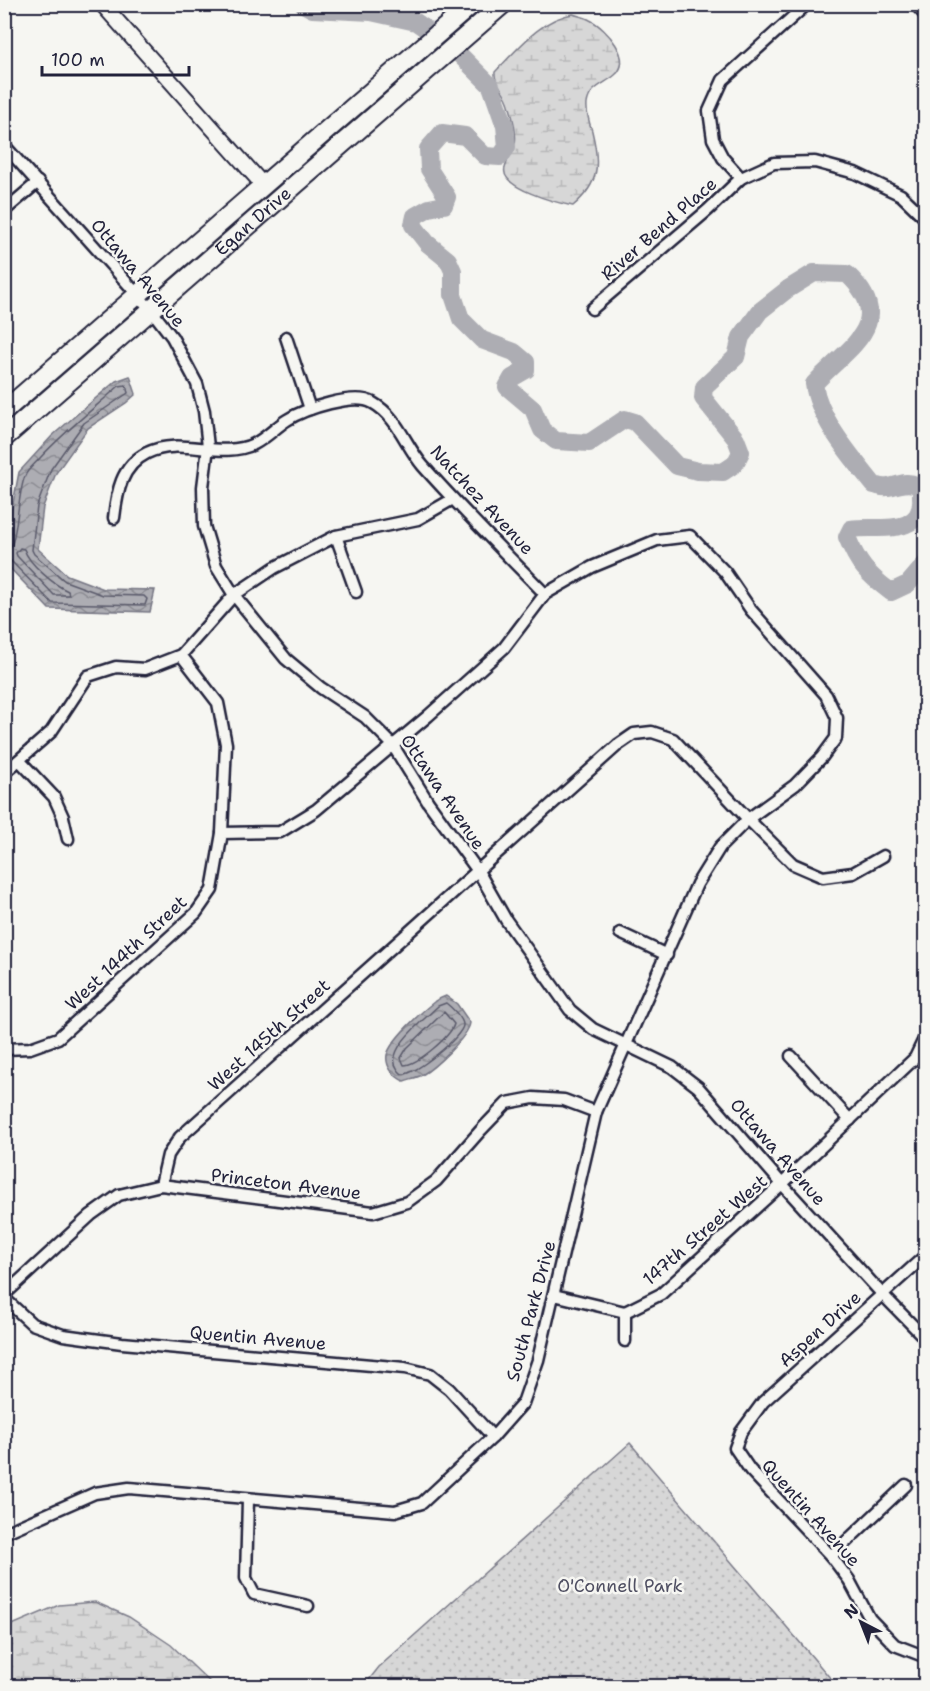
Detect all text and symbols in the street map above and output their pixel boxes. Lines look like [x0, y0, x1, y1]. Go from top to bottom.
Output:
scale bar [42, 39, 189, 77]
text: 100 m [51, 48, 105, 72]
street label: River Bend Place [596, 172, 722, 286]
street label: Egan Drive [210, 181, 296, 261]
street label: Ottawa Avenue [85, 214, 191, 332]
street label: Natchez Avenue [425, 440, 539, 560]
street label: Ottawa Avenue [395, 729, 491, 855]
street label: West 144th Street [60, 890, 192, 1016]
street label: West 145th Street [203, 974, 335, 1096]
street label: Ottawa Avenue [725, 1093, 831, 1211]
street label: Princeton Avenue [209, 1163, 363, 1205]
street label: 147th Street West [638, 1169, 772, 1291]
street label: South Park Drive [501, 1238, 561, 1384]
street label: Aspen Drive [774, 1286, 866, 1372]
street label: Quentin Avenue [189, 1320, 327, 1356]
street label: Quentin Avenue [756, 1454, 866, 1572]
park label: O'Connell Park [557, 1574, 683, 1598]
north arrow [831, 1592, 891, 1652]
text: N [840, 1599, 863, 1623]

